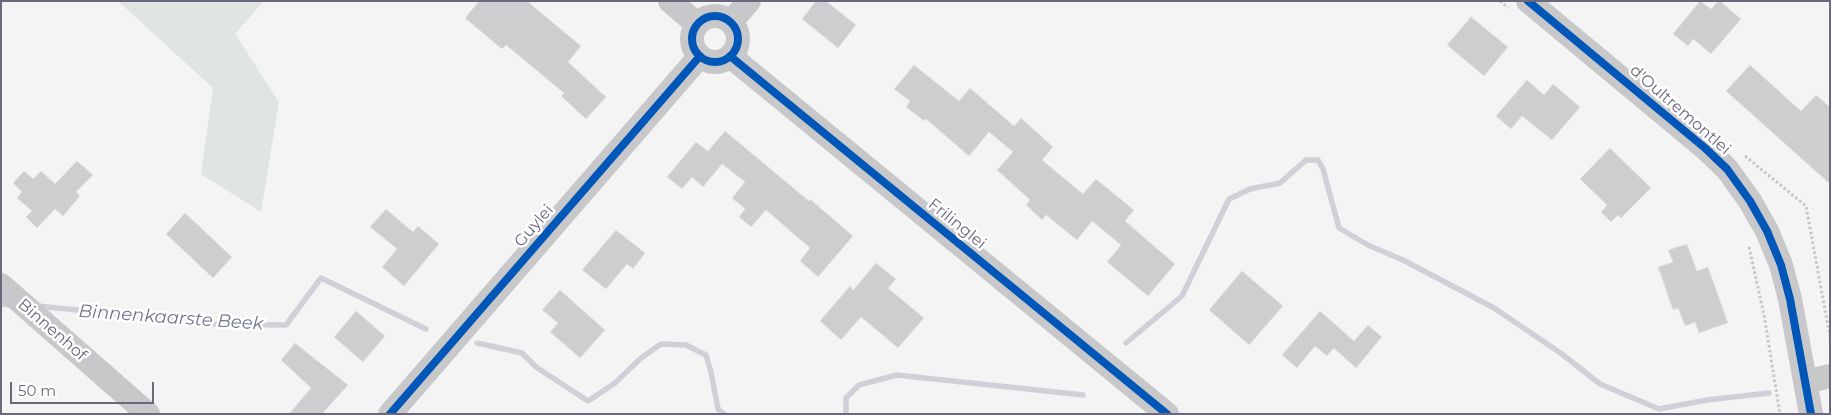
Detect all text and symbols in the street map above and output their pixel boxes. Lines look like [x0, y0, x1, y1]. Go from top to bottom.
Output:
street label: d'Oultremontlei [1626, 61, 1734, 159]
street label: Frilinglei [924, 195, 990, 253]
street label: Guylei [510, 201, 558, 251]
street label: Binnenhof [14, 295, 90, 365]
water label: Binnenkaarste Beek [78, 301, 264, 335]
scale bar [12, 372, 156, 404]
text: 50 m [18, 381, 56, 400]

